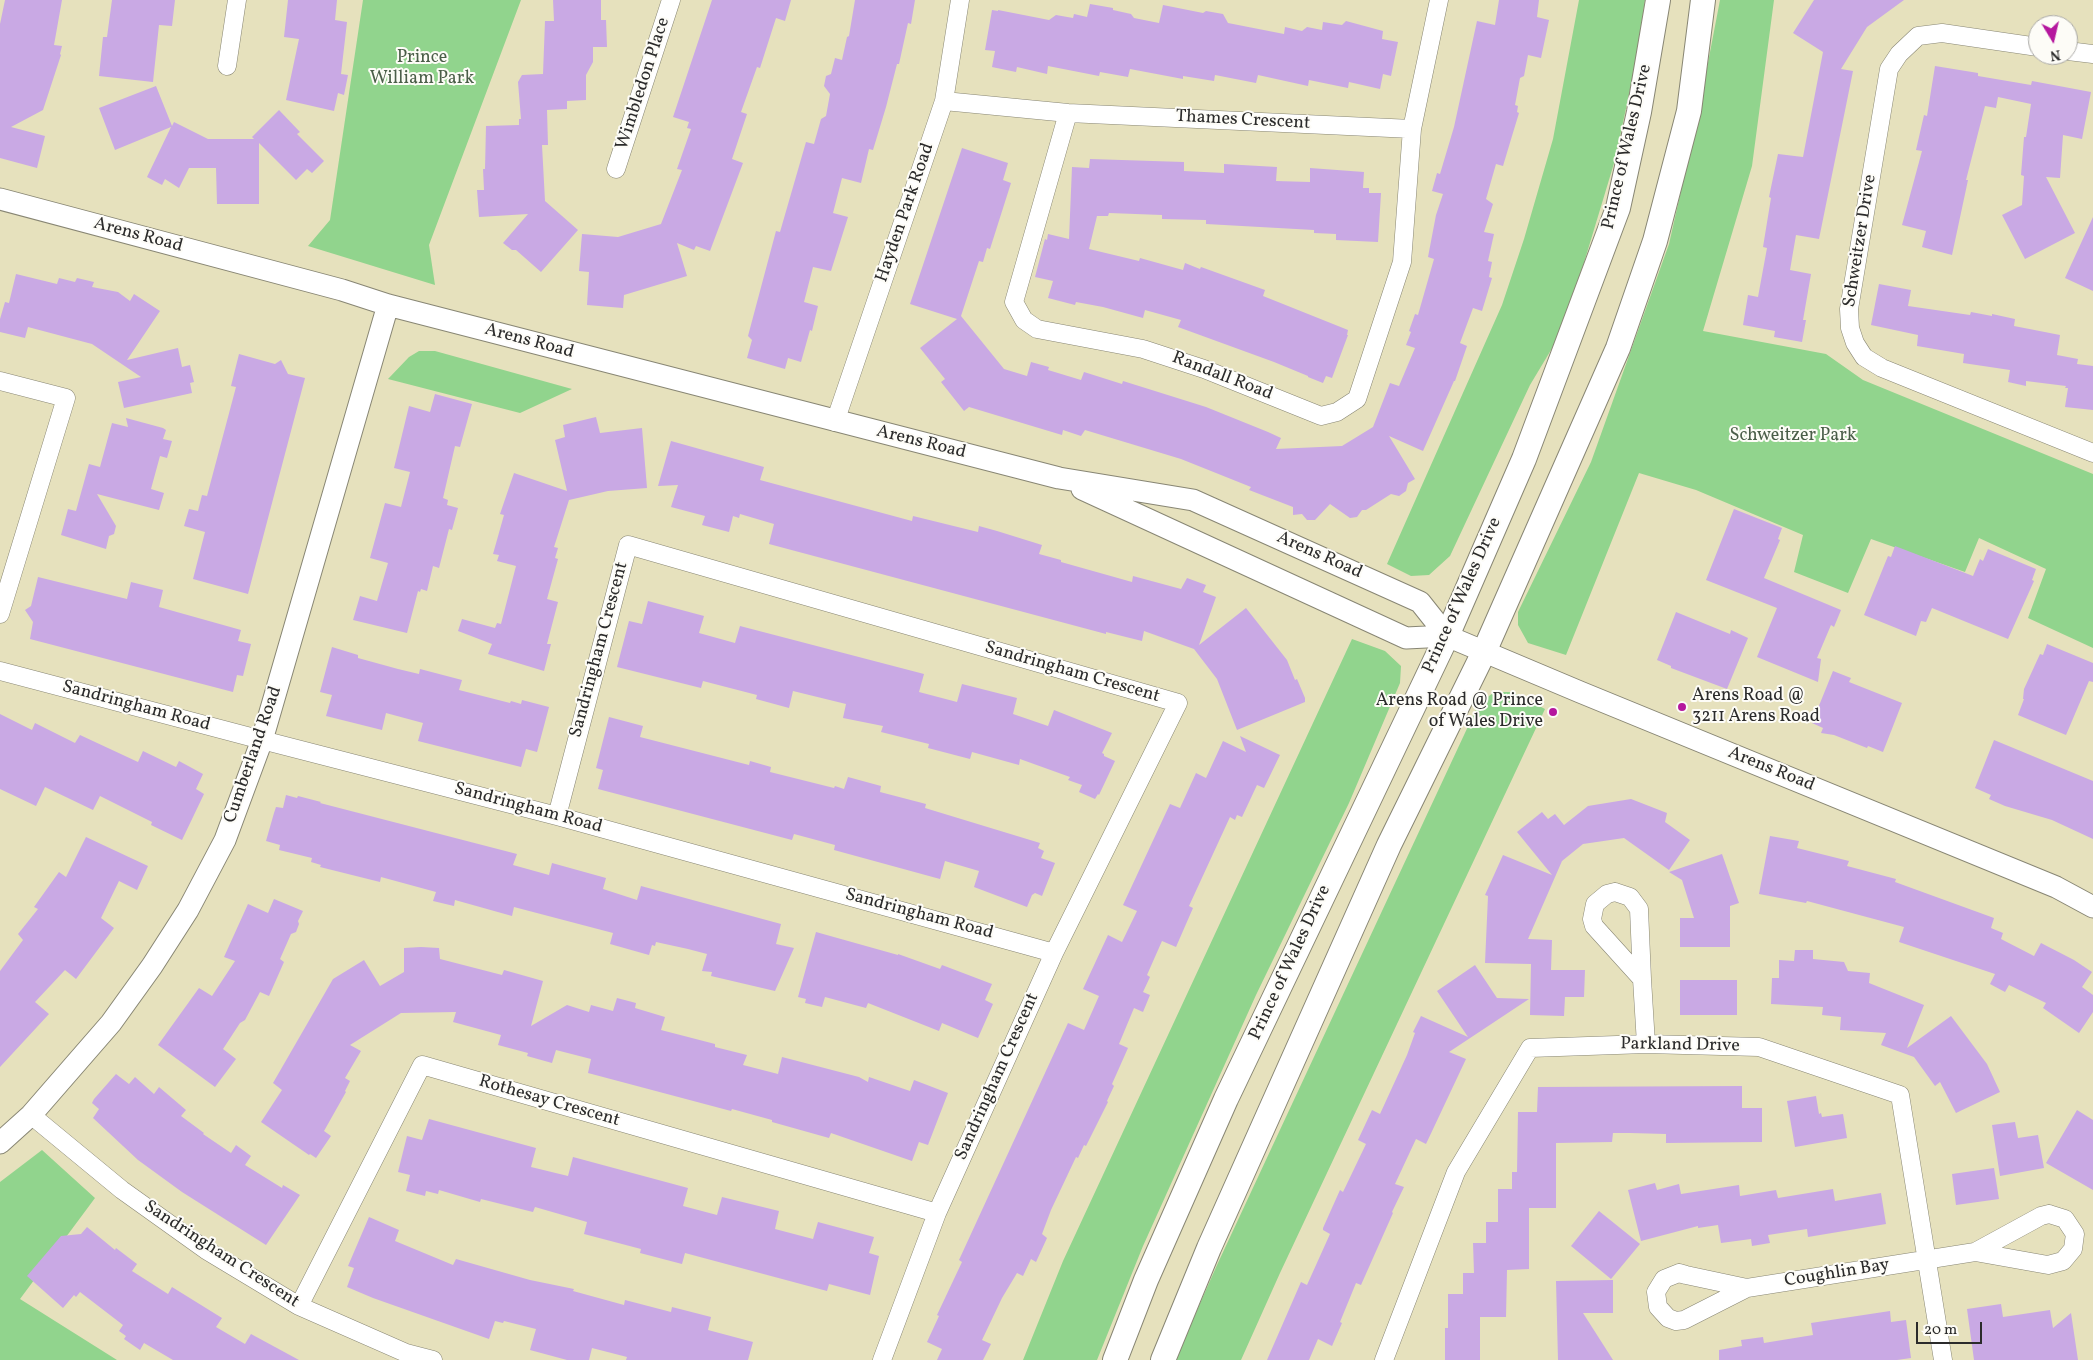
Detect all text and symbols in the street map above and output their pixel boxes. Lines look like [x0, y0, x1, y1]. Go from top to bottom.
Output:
street label: Wimbledon Place [612, 15, 676, 153]
north arrow [2028, 15, 2078, 65]
text: N [2049, 44, 2062, 64]
park label: Prince William Park [370, 48, 474, 90]
street label: Prince of Wales Drive [1599, 62, 1657, 232]
street label: Thames Crescent [1175, 107, 1311, 135]
street label: Hayden Park Road [872, 141, 940, 285]
street label: Schweitzer Drive [1840, 173, 1882, 309]
street label: Arens Road [91, 214, 185, 258]
street label: Arens Road [482, 320, 576, 364]
street label: Randall Road [1169, 348, 1275, 406]
street label: Arens Road [874, 421, 968, 465]
park label: Schweitzer Park [1729, 426, 1857, 448]
street label: Prince of Wales Drive [1419, 515, 1507, 677]
street label: Arens Road [1273, 528, 1365, 584]
street label: Sandringham Crescent [566, 560, 634, 740]
street label: Sandringham Crescent [982, 638, 1162, 708]
street label: Sandringham Road [60, 677, 212, 737]
street label: Cumberland Road [220, 684, 288, 826]
place label: Arens Road @ 3211 Arens Road [1692, 686, 1820, 729]
place label: Arens Road @ Prince of Wales Drive [1376, 691, 1543, 734]
marker: Arens Road @ 3211 Arens Road [1676, 701, 1688, 713]
marker: Arens Road @ Prince of Wales Drive [1547, 706, 1559, 718]
street label: Arens Road [1725, 743, 1817, 797]
street label: Sandringham Road [452, 779, 604, 839]
street label: Prince of Wales Drive [1246, 882, 1336, 1044]
street label: Sandringham Road [843, 885, 995, 945]
street label: Sandringham Crescent [951, 990, 1045, 1164]
street label: Parkland Drive [1620, 1034, 1740, 1058]
street label: Rothesay Crescent [476, 1072, 622, 1132]
street label: Sandringham Crescent [139, 1197, 303, 1313]
street label: Coughlin Bay [1783, 1255, 1891, 1293]
scale bar [1918, 1312, 1984, 1344]
text: 20 m [1924, 1320, 1957, 1341]

